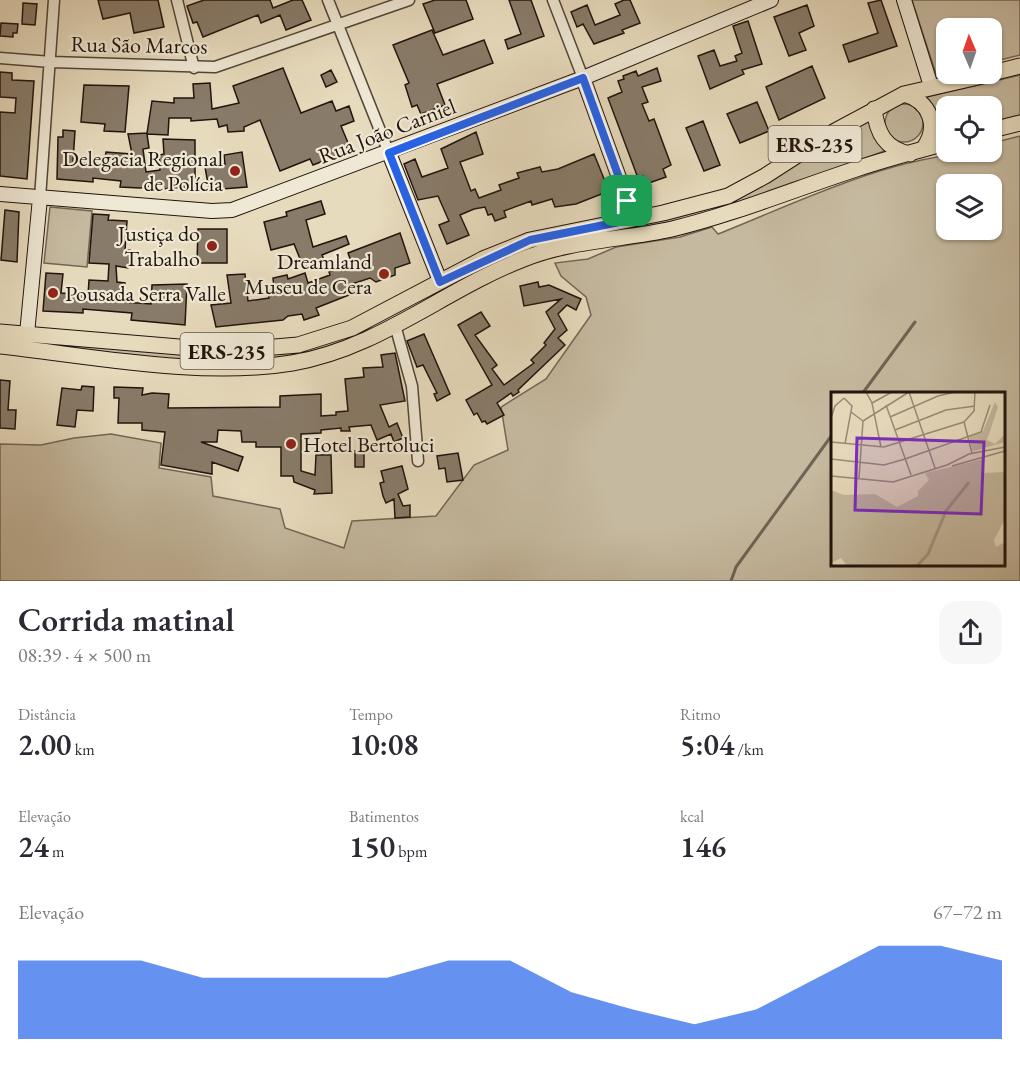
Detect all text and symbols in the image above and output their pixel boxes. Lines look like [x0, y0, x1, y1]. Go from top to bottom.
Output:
north arrow [936, 18, 1002, 84]
map controls [936, 18, 1002, 240]
street label: Rua São Marcos [70, 29, 208, 61]
street label: Rua João Carniel [314, 91, 460, 171]
button: locate [936, 96, 1002, 162]
road number: ERS-235 [768, 126, 862, 162]
place label: Delegacia Regional de Polícia [62, 144, 223, 198]
marker: Delegacia Regional de Polícia [228, 164, 242, 178]
button: layers [936, 174, 1002, 240]
pin [601, 175, 652, 226]
icon: arrive [610, 184, 643, 217]
place label: Justiça do Trabalho [116, 219, 200, 273]
marker: Justiça do Trabalho [205, 239, 219, 253]
place label: Dreamland Museu de Cera [244, 247, 373, 301]
marker: Dreamland Museu de Cera [377, 267, 391, 281]
place label: Pousada Serra Valle [65, 279, 226, 308]
marker: Pousada Serra Valle [46, 286, 60, 300]
road number: ERS-235 [180, 333, 274, 369]
inset map [831, 392, 1005, 566]
place label: Hotel Bertoluci [303, 430, 434, 459]
marker: Hotel Bertoluci [284, 437, 298, 451]
text: Corrida matinal [18, 598, 234, 641]
button: share [939, 601, 1002, 664]
text: 08:39 · 4 × 500 m [18, 642, 151, 668]
text: Distância [18, 704, 76, 725]
text: Tempo [349, 704, 393, 725]
text: Ritmo [680, 704, 721, 725]
text: 2.00 [18, 725, 71, 764]
text: 10:08 [349, 725, 419, 764]
text: 5:04 [680, 725, 734, 764]
text: km [71, 739, 95, 760]
text: /km [734, 739, 764, 760]
text: Elevação [18, 806, 71, 827]
text: Batimentos [349, 806, 419, 827]
text: kcal [680, 806, 704, 827]
text: 24 [18, 827, 49, 866]
text: 150 [349, 827, 395, 866]
text: 146 [680, 827, 726, 866]
text: m [49, 841, 64, 862]
text: bpm [395, 841, 427, 862]
text: Elevação [18, 899, 84, 925]
text: 67–72 m [933, 899, 1002, 925]

